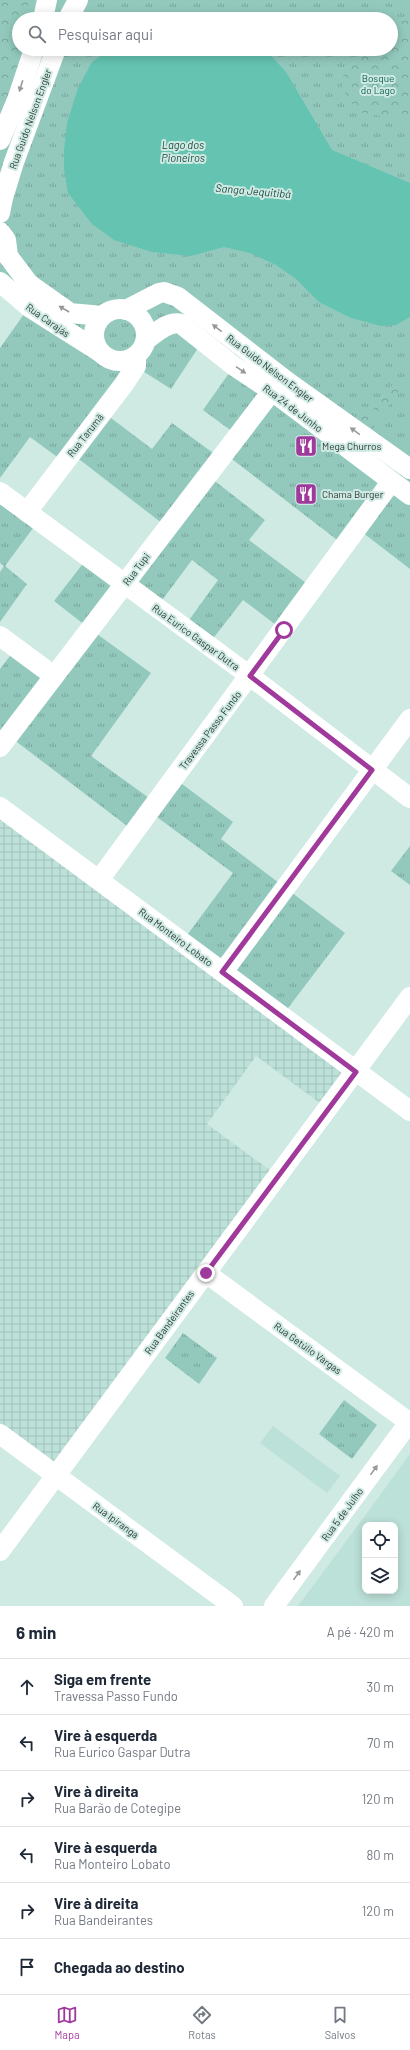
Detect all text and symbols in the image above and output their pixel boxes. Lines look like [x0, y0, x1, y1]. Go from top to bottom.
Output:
search box [12, 12, 398, 56]
icon: search [26, 23, 48, 45]
text: Pesquisar aqui [58, 25, 153, 43]
street label: Rua Guido Nelson Engler [6, 67, 54, 171]
park label: Bosque do Lago [361, 72, 395, 96]
one-way arrow [18, 80, 24, 92]
water label: Lago dos Pioneiros [161, 138, 205, 164]
water label: Sanga Jequitibá [215, 181, 292, 200]
street label: Rua Carajás [24, 301, 72, 340]
one-way arrow [58, 306, 70, 313]
one-way arrow [212, 325, 222, 333]
street label: Rua Guido Nelson Engler [224, 331, 316, 405]
one-way arrow [236, 366, 246, 374]
street label: Rua 24 de Junho [261, 382, 325, 434]
street label: Rua Tarumã [64, 411, 106, 459]
one-way arrow [350, 426, 361, 435]
restaurant icon: Mega Churros [293, 433, 319, 459]
place label: Mega Churros [322, 440, 381, 452]
restaurant icon: Chama Burger [293, 481, 319, 507]
place label: Chama Burger [322, 488, 384, 500]
street label: Rua Tupi [120, 551, 152, 587]
street label: Rua Eurico Gaspar Dutra [150, 601, 242, 673]
route start [275, 621, 293, 639]
street label: Travessa Passo Fundo [177, 688, 243, 772]
street label: Rua Monteiro Lobato [137, 905, 215, 969]
route end [197, 1264, 215, 1282]
street label: Rua Bandeirantes [142, 1287, 196, 1356]
street label: Rua Getúlio Vargas [272, 1319, 344, 1377]
one-way arrow [370, 1464, 378, 1475]
street label: Rua 5 de Julho [319, 1485, 365, 1543]
street label: Rua Ipiranga [91, 1499, 141, 1541]
map controls [362, 1522, 398, 1594]
button: locate [362, 1522, 398, 1558]
button: layers [362, 1558, 398, 1594]
one-way arrow [293, 1569, 301, 1580]
text: 6 min [16, 1622, 56, 1642]
text: A pé · 420 m [327, 1624, 394, 1640]
text: Siga em frente [54, 1670, 151, 1688]
icon: ahead [16, 1676, 38, 1698]
text: 30 m [367, 1679, 394, 1695]
text: Travessa Passo Fundo [54, 1688, 178, 1704]
text: Vire à esquerda [54, 1726, 157, 1744]
icon: left [16, 1732, 38, 1754]
text: 70 m [367, 1735, 394, 1751]
text: Rua Eurico Gaspar Dutra [54, 1744, 190, 1760]
text: Vire à direita [54, 1782, 138, 1800]
icon: right [16, 1788, 38, 1810]
text: 120 m [362, 1791, 394, 1807]
text: Rua Barão de Cotegipe [54, 1800, 181, 1816]
text: Vire à esquerda [54, 1838, 157, 1856]
icon: left [16, 1844, 38, 1866]
text: 80 m [367, 1847, 394, 1863]
text: Rua Monteiro Lobato [54, 1856, 170, 1872]
text: Vire à direita [54, 1894, 138, 1912]
icon: right [16, 1900, 38, 1922]
text: 120 m [362, 1903, 394, 1919]
text: Rua Bandeirantes [54, 1912, 153, 1928]
icon: arrive [16, 1956, 38, 1978]
text: Chegada ao destino [54, 1958, 185, 1976]
tab: Mapa [54, 2004, 80, 2041]
tab: Rotas [188, 2004, 216, 2041]
tab: Salvos [325, 2004, 356, 2041]

